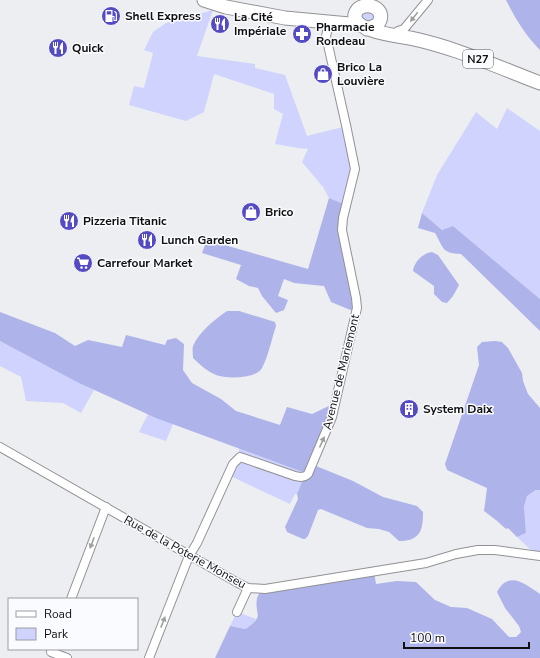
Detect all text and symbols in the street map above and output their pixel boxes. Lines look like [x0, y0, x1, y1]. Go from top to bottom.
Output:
fuel station icon: Shell Express [100, 5, 122, 27]
place label: Shell Express [125, 8, 201, 24]
place label: La Cité Impériale [234, 9, 287, 39]
one-way arrow [410, 12, 419, 23]
restaurant icon: La Cité Impériale [209, 13, 231, 35]
place label: Pharmacie Rondeau [316, 19, 375, 49]
pharmacy icon: Pharmacie Rondeau [291, 23, 313, 45]
restaurant icon: Quick [47, 37, 69, 59]
place label: Quick [72, 40, 104, 56]
road number: N27 [463, 50, 493, 68]
place label: Brico La Louvière [337, 59, 385, 89]
shop icon: Brico La Louvière [312, 63, 334, 85]
shop icon: Brico [240, 201, 262, 223]
place label: Brico [265, 204, 294, 220]
restaurant icon: Pizzeria Titanic [58, 210, 80, 232]
place label: Pizzeria Titanic [83, 213, 167, 229]
restaurant icon: Lunch Garden [136, 229, 158, 251]
place label: Lunch Garden [161, 232, 238, 248]
supermarket icon: Carrefour Market [72, 252, 94, 274]
place label: Carrefour Market [97, 255, 193, 271]
street label: Avenue de Mariemont [319, 312, 363, 431]
building icon: System Daix [398, 398, 420, 420]
place label: System Daix [423, 401, 493, 417]
one-way arrow [319, 437, 325, 448]
street label: Rue de la Poterie Monseu [121, 512, 249, 592]
one-way arrow [88, 538, 94, 550]
legend [8, 598, 138, 650]
text: Road [44, 606, 72, 622]
one-way arrow [161, 615, 167, 627]
scale bar [404, 624, 529, 650]
text: Park [44, 626, 69, 642]
text: 100 m [410, 630, 445, 646]

